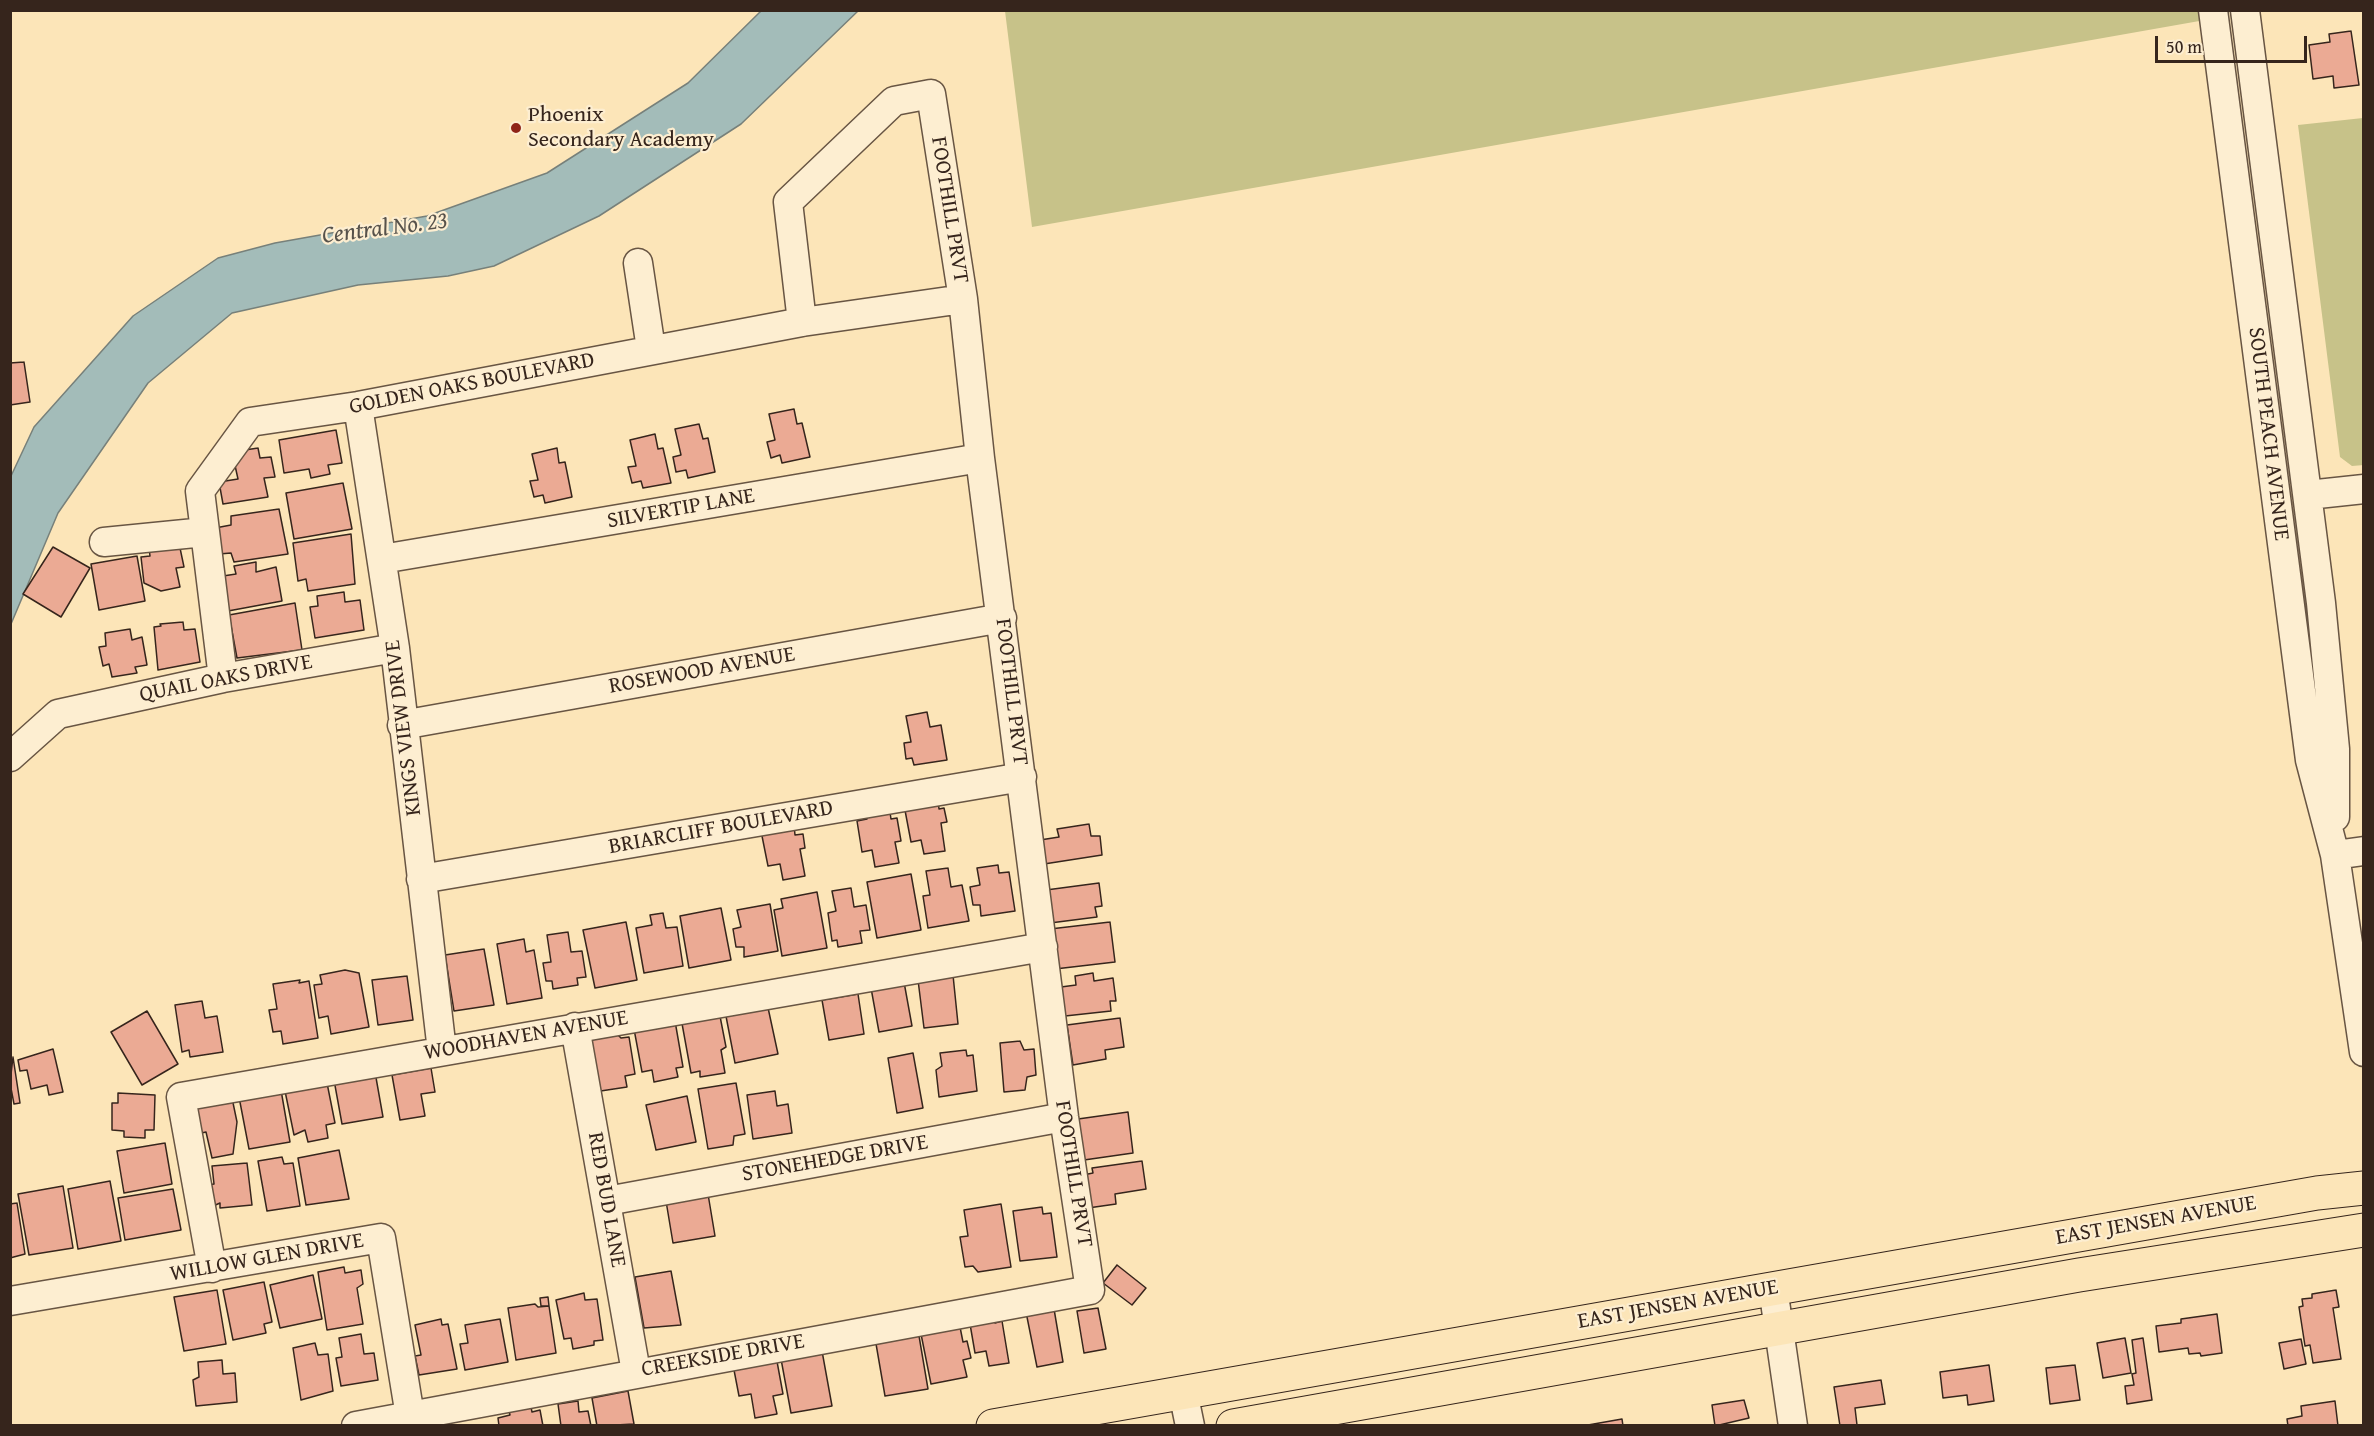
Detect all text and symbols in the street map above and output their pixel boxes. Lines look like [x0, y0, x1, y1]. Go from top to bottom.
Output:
scale bar [2158, 24, 2310, 62]
text: 50 m [2166, 33, 2202, 60]
place label: Phoenix Secondary Academy [528, 102, 714, 154]
marker: Phoenix Secondary Academy [509, 121, 523, 135]
street label: FOOTHILL PRVT [924, 135, 974, 285]
water label: Central No. 23 [321, 207, 449, 251]
street label: SOUTH PEACH AVENUE [2242, 326, 2294, 542]
street label: GOLDEN OAKS BOULEVARD [347, 347, 597, 421]
street label: SILVERTIP LANE [605, 483, 757, 535]
street label: FOOTHILL PRVT [989, 617, 1033, 767]
street label: KINGS VIEW DRIVE [380, 639, 428, 817]
street label: ROSEWOOD AVENUE [607, 642, 797, 700]
street label: QUAIL OAKS DRIVE [137, 649, 315, 709]
street label: BRIARCLIFF BOULEVARD [607, 795, 835, 861]
street label: WOODHAVEN AVENUE [422, 1005, 630, 1067]
street label: FOOTHILL PRVT [1048, 1099, 1098, 1249]
street label: RED BUD LANE [581, 1130, 631, 1270]
street label: STONEHEDGE DRIVE [740, 1130, 930, 1188]
street label: EAST JENSEN AVENUE [2054, 1190, 2258, 1252]
street label: WILLOW GLEN DRIVE [168, 1228, 366, 1288]
street label: EAST JENSEN AVENUE [1576, 1274, 1780, 1336]
street label: CREEKSIDE DRIVE [639, 1329, 807, 1383]

